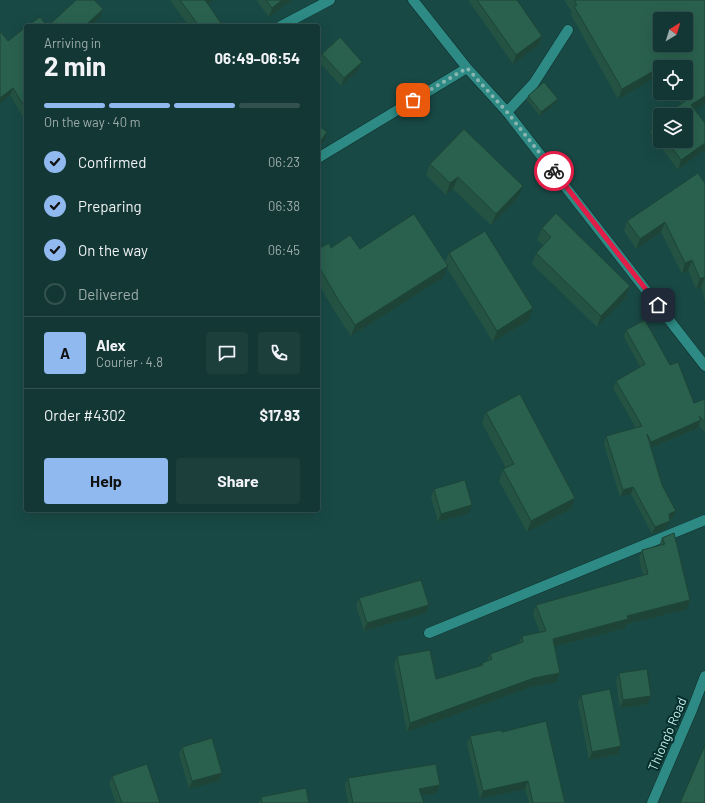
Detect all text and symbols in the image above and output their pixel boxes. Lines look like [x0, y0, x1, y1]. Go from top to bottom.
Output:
north arrow [653, 12, 693, 52]
map controls [653, 12, 693, 148]
text: Arriving in [44, 35, 101, 51]
text: 06:49–06:54 [215, 49, 300, 67]
text: 2 min [44, 50, 106, 81]
button: locate [653, 60, 693, 100]
pin [396, 83, 430, 117]
icon: bag [402, 89, 424, 111]
button: layers [653, 108, 693, 148]
text: On the way · 40 m [44, 114, 140, 130]
icon: check [44, 151, 66, 173]
courier [534, 151, 574, 191]
text: Confirmed [78, 153, 146, 171]
text: 06:23 [268, 154, 300, 170]
icon: bike [543, 160, 565, 182]
icon: check [44, 195, 66, 217]
text: Preparing [78, 197, 142, 215]
text: 06:38 [268, 198, 300, 214]
icon: check [44, 239, 66, 261]
text: On the way [78, 241, 148, 259]
text: 06:45 [268, 242, 300, 258]
text: Delivered [78, 285, 139, 303]
pin [641, 288, 675, 322]
icon: home [647, 294, 669, 316]
button: chat [206, 332, 248, 374]
button: phone [258, 332, 300, 374]
text: Alex [96, 336, 126, 354]
text: A [60, 344, 70, 362]
text: Courier · 4.8 [96, 354, 163, 370]
text: Order #4302 [44, 406, 126, 424]
text: $17.93 [260, 406, 300, 424]
button: Help [44, 458, 168, 504]
button: Share [176, 458, 300, 504]
street label: Thiong'o Road [644, 695, 690, 773]

